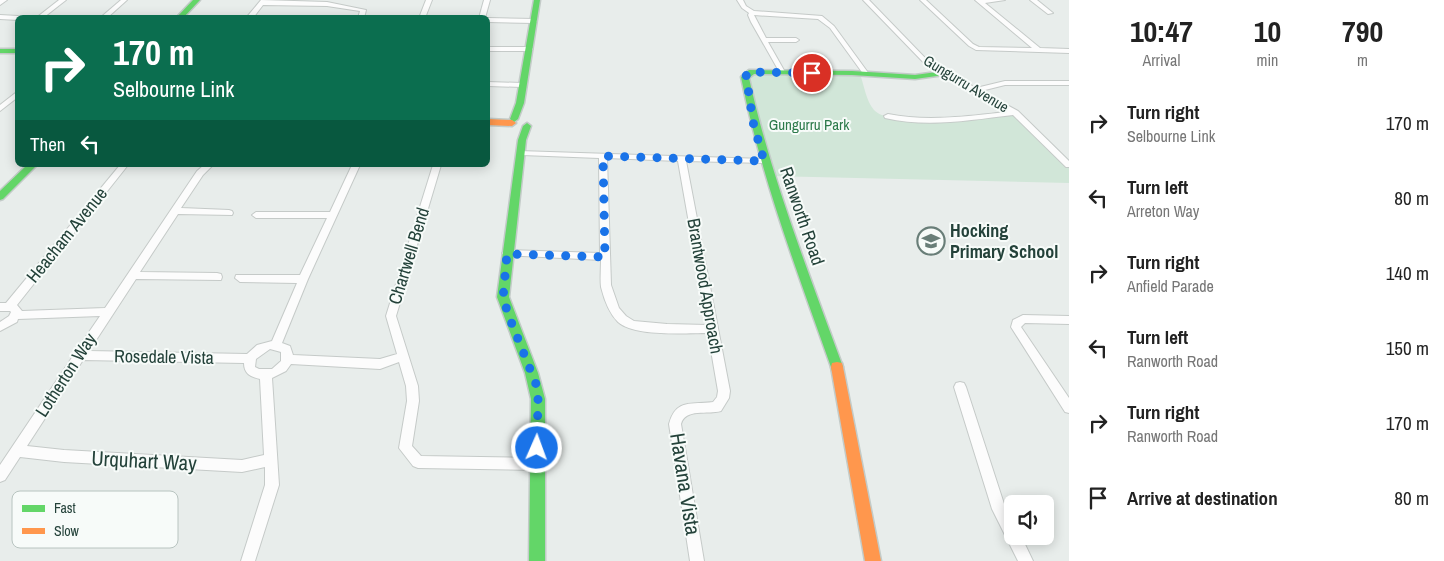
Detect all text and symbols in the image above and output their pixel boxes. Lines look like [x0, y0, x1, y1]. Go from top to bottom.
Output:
text: 10:47 [1130, 11, 1193, 51]
text: 10 [1254, 11, 1281, 51]
text: 790 [1342, 11, 1383, 51]
text: 170 m [113, 29, 194, 76]
icon: right [30, 35, 95, 100]
text: Arrival [1142, 49, 1180, 71]
text: min [1256, 49, 1278, 71]
text: m [1357, 49, 1368, 71]
street label: Gungurru Avenue [920, 50, 1013, 117]
pin [791, 52, 833, 94]
icon: arrive [798, 59, 826, 87]
text: Selbourne Link [113, 74, 234, 104]
text: Turn right [1127, 99, 1199, 125]
icon: right [1084, 109, 1112, 137]
text: 170 m [1386, 110, 1429, 136]
park label: Gungurru Park [769, 114, 850, 135]
text: Selbourne Link [1127, 125, 1215, 147]
icon: left [76, 130, 104, 158]
text: Then [30, 131, 66, 157]
street label: Ranworth Road [774, 163, 831, 268]
text: Turn left [1127, 174, 1188, 200]
street label: Heacham Avenue [20, 182, 113, 288]
icon: left [1084, 184, 1112, 212]
text: 80 m [1394, 185, 1429, 211]
text: Arreton Way [1127, 200, 1199, 222]
street label: Chartwell Bend [382, 204, 435, 307]
street label: Brantwood Approach [681, 216, 730, 356]
place label: Hocking Primary School [950, 218, 1058, 264]
school or university icon: Hocking Primary School [916, 226, 946, 256]
text: Turn right [1127, 249, 1199, 275]
icon: right [1084, 259, 1112, 287]
text: 140 m [1386, 260, 1429, 286]
text: Anfield Parade [1127, 275, 1214, 297]
text: Turn left [1127, 324, 1188, 350]
street label: Lotherton Way [29, 327, 102, 422]
icon: left [1084, 334, 1112, 362]
text: 150 m [1386, 335, 1429, 361]
street label: Rosedale Vista [114, 343, 214, 370]
text: Ranworth Road [1127, 350, 1218, 372]
text: Turn right [1127, 399, 1199, 425]
icon: right [1084, 409, 1112, 437]
text: 170 m [1386, 410, 1429, 436]
position arrow [510, 421, 562, 473]
text: Ranworth Road [1127, 425, 1218, 447]
street label: Havana Vista [663, 431, 708, 538]
street label: Urquhart Way [91, 443, 198, 478]
icon: arrive [1084, 484, 1112, 512]
text: Arrive at destination [1127, 485, 1278, 511]
text: 80 m [1394, 485, 1429, 511]
legend [12, 491, 178, 548]
map controls [1004, 495, 1054, 545]
button: sound [1004, 495, 1054, 545]
text: Fast [54, 499, 76, 517]
text: Slow [54, 522, 80, 540]

